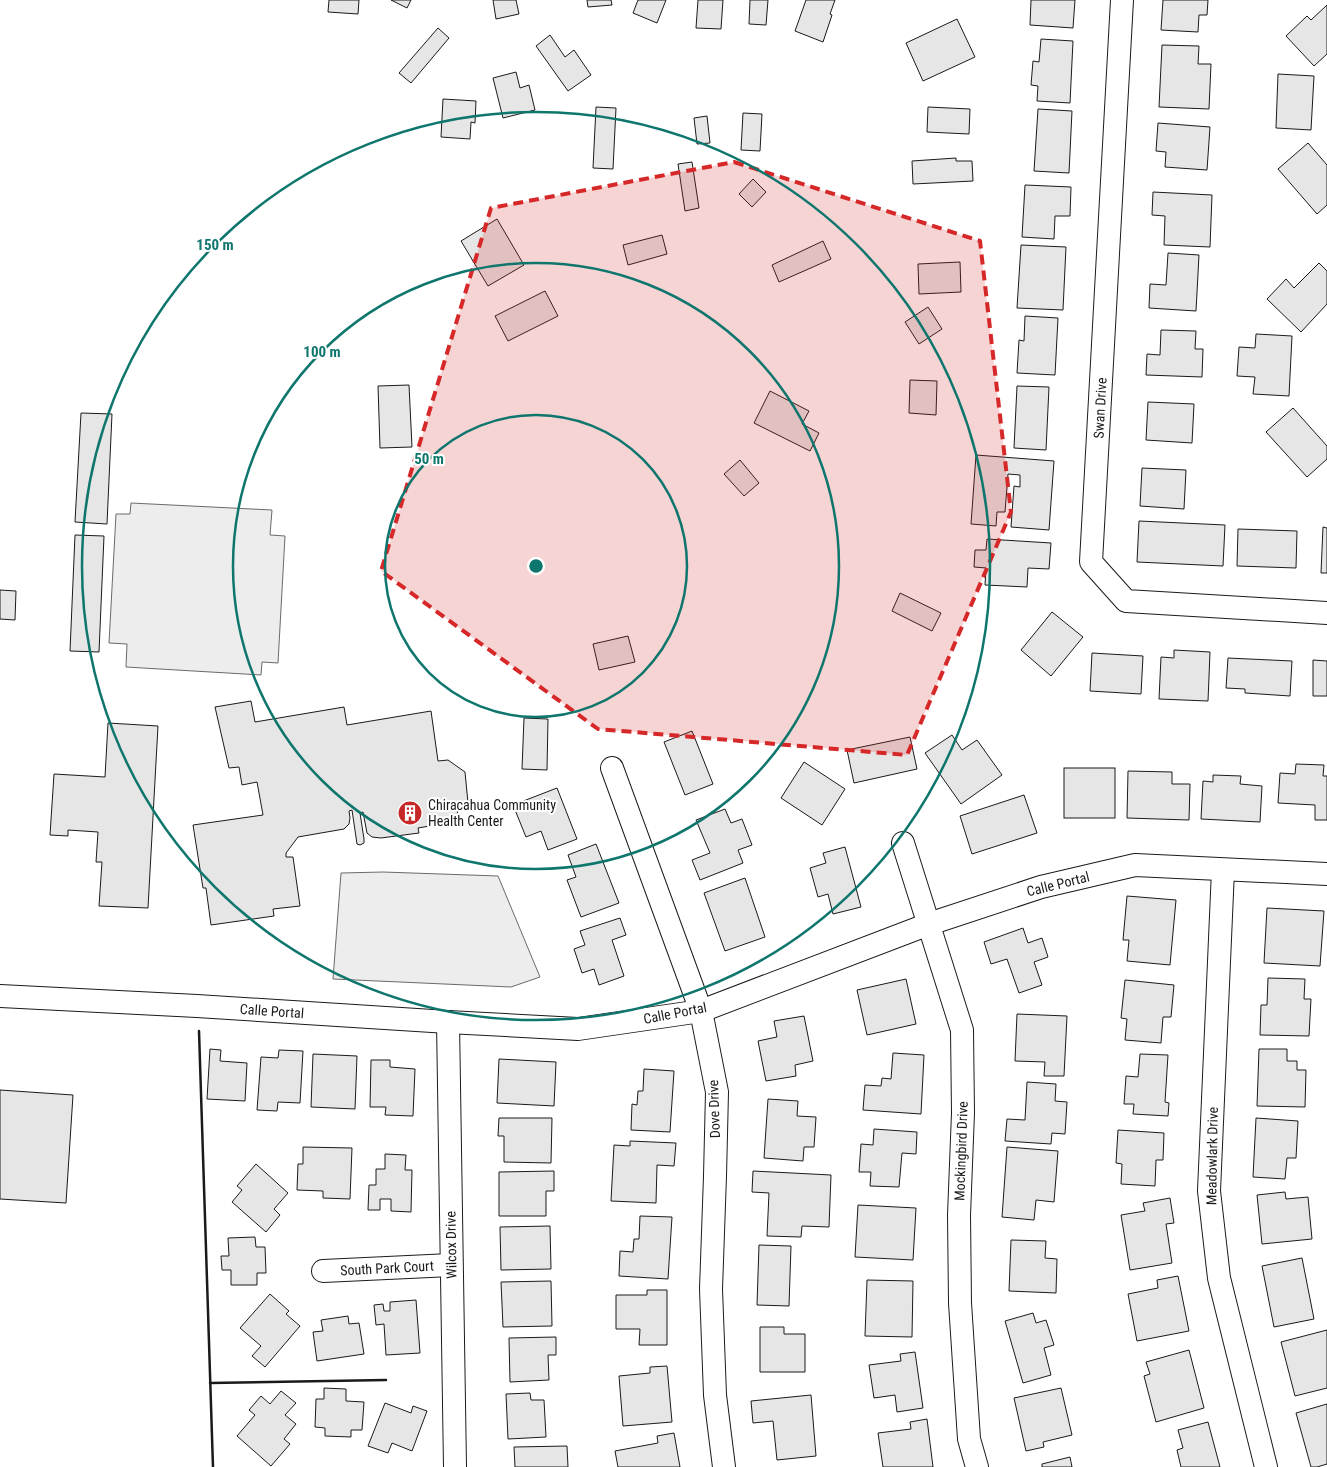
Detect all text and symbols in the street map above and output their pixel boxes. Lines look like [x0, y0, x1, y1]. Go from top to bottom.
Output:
text: 150 m [196, 236, 234, 254]
text: 100 m [303, 343, 341, 361]
street label: Swan Drive [1090, 377, 1110, 439]
text: 50 m [414, 450, 444, 468]
centre of rings [527, 557, 545, 575]
place label: Chiracahua Community Health Center [428, 797, 556, 829]
building icon: Chiracahua Community Health Center [397, 800, 423, 826]
street label: Calle Portal [1025, 868, 1091, 900]
street label: Calle Portal [642, 999, 708, 1027]
street label: Calle Portal [239, 1001, 305, 1021]
street label: Dove Drive [705, 1079, 723, 1139]
street label: Mockingbird Drive [951, 1101, 971, 1201]
street label: Meadowlark Drive [1203, 1106, 1221, 1205]
street label: Wilcox Drive [442, 1211, 460, 1279]
street label: South Park Court [340, 1258, 434, 1278]

